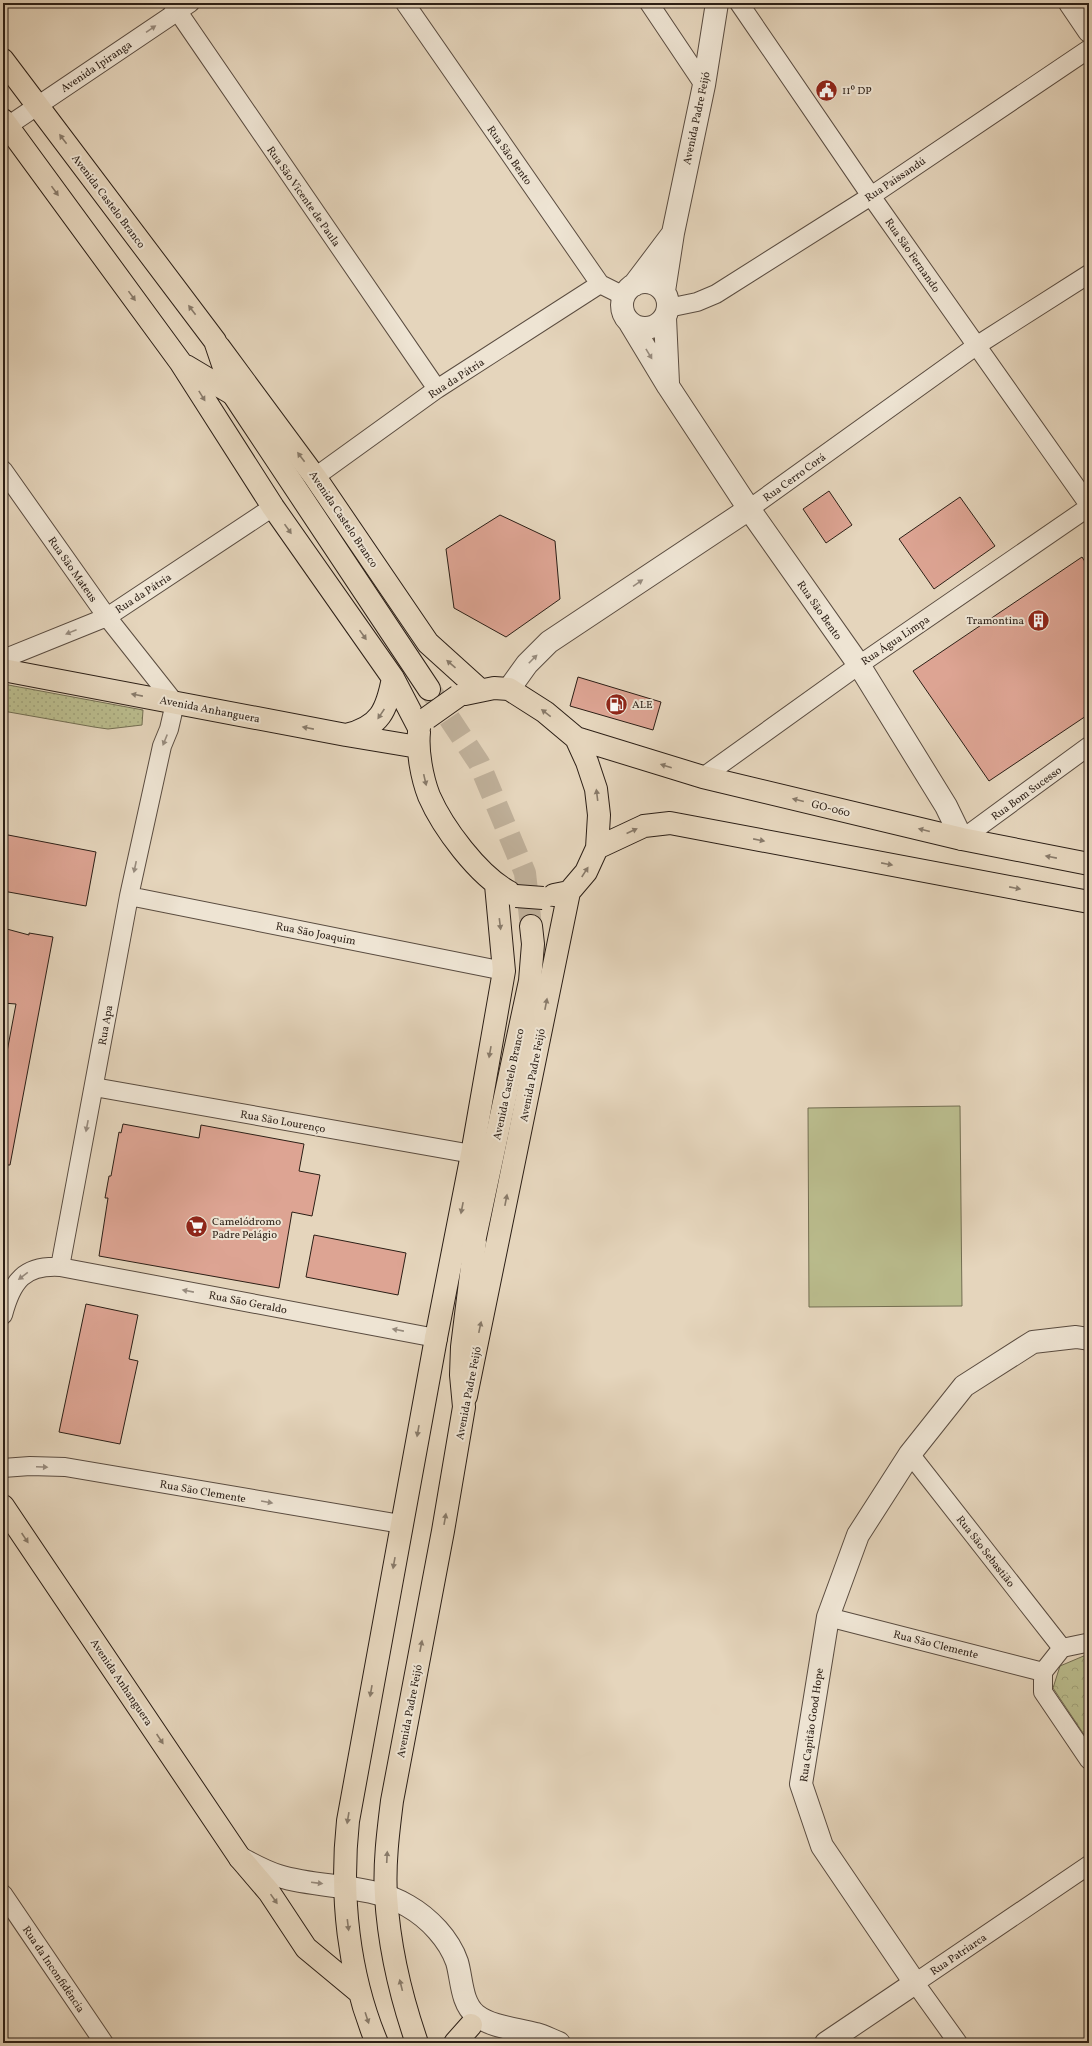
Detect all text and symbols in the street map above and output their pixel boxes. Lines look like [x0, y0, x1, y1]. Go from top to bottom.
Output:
one-way arrow [146, 25, 156, 33]
street label: Avenida Ipiranga [58, 38, 136, 97]
street label: Avenida Padre Feijó [680, 70, 715, 166]
public building icon: 11º DP [814, 77, 840, 103]
place label: 11º DP [842, 84, 872, 99]
street label: Rua São Bento [483, 123, 535, 189]
one-way arrow [59, 134, 67, 145]
street label: Rua São Vicente de Paula [262, 144, 343, 250]
street label: Avenida Castelo Branco [68, 152, 148, 252]
street label: Rua Paissandú [862, 154, 929, 206]
one-way arrow [51, 186, 59, 196]
street label: Rua São Fernando [881, 216, 943, 296]
one-way arrow [128, 291, 136, 301]
one-way arrow [187, 305, 196, 316]
one-way arrow [645, 349, 652, 360]
street label: Rua da Pátria [426, 355, 488, 403]
one-way arrow [199, 390, 206, 402]
street label: Rua Cerro Corá [760, 450, 830, 506]
one-way arrow [297, 452, 305, 463]
street label: Avenida Castelo Branco [305, 469, 381, 571]
one-way arrow [284, 524, 292, 534]
street label: Rua São Mateus [44, 534, 100, 606]
street label: Rua da Pátria [113, 570, 175, 618]
street label: Rua São Bento [793, 578, 845, 644]
one-way arrow [633, 579, 643, 587]
building icon: Tramontina [1026, 607, 1052, 633]
street label: Rua Água Limpa [859, 612, 933, 670]
place label: Tramontina [967, 614, 1025, 629]
one-way arrow [65, 629, 77, 635]
one-way arrow [359, 630, 367, 640]
one-way arrow [528, 654, 538, 664]
one-way arrow [445, 660, 456, 669]
fuel station icon: ALE [603, 691, 629, 717]
one-way arrow [130, 692, 143, 698]
street label: Avenida Anhanguera [158, 693, 262, 728]
place label: ALE [632, 698, 653, 713]
one-way arrow [377, 709, 385, 719]
one-way arrow [541, 709, 552, 717]
one-way arrow [301, 724, 314, 730]
one-way arrow [161, 735, 167, 747]
one-way arrow [659, 763, 671, 769]
street label: Rua Bom Sucesso [989, 763, 1065, 825]
one-way arrow [423, 774, 429, 786]
one-way arrow [594, 789, 600, 801]
one-way arrow [792, 796, 804, 802]
street label: GO-060 [810, 797, 852, 822]
one-way arrow [918, 827, 930, 833]
one-way arrow [627, 828, 638, 834]
one-way arrow [753, 837, 765, 843]
one-way arrow [1045, 853, 1057, 859]
one-way arrow [131, 861, 137, 873]
one-way arrow [881, 861, 893, 867]
one-way arrow [581, 866, 589, 877]
one-way arrow [1009, 886, 1021, 892]
one-way arrow [497, 918, 504, 930]
street label: Rua São Joaquim [274, 919, 357, 950]
one-way arrow [543, 998, 549, 1010]
street label: Rua Apa [96, 1004, 117, 1047]
street label: Avenida Castelo Branco [490, 1027, 529, 1141]
street label: Avenida Padre Feijó [517, 1027, 550, 1123]
one-way arrow [486, 1046, 492, 1058]
street label: Rua São Lourenço [239, 1108, 327, 1137]
one-way arrow [83, 1120, 89, 1132]
one-way arrow [504, 1194, 510, 1206]
one-way arrow [458, 1202, 464, 1214]
supermarket icon: Camelódromo Padre Pelágio [184, 1214, 210, 1240]
place label: Camelódromo Padre Pelágio [212, 1215, 281, 1243]
one-way arrow [18, 1272, 29, 1280]
one-way arrow [181, 1288, 194, 1294]
street label: Rua São Geraldo [207, 1289, 288, 1318]
one-way arrow [478, 1321, 484, 1334]
one-way arrow [392, 1327, 404, 1333]
street label: Avenida Padre Feijó [453, 1345, 486, 1441]
one-way arrow [415, 1425, 421, 1437]
one-way arrow [36, 1463, 48, 1470]
street label: Rua São Clemente [159, 1478, 247, 1507]
one-way arrow [261, 1499, 273, 1505]
one-way arrow [442, 1513, 448, 1525]
street label: Rua São Sebastião [952, 1513, 1018, 1591]
one-way arrow [21, 1533, 29, 1543]
one-way arrow [391, 1557, 397, 1569]
street label: Rua São Clemente [892, 1628, 980, 1663]
street label: Avenida Anhanguera [86, 1636, 156, 1730]
one-way arrow [418, 1640, 424, 1653]
street label: Avenida Padre Feijó [394, 1663, 427, 1759]
street label: Rua Capitão Good Hope [797, 1667, 828, 1783]
one-way arrow [368, 1684, 374, 1697]
one-way arrow [156, 1734, 164, 1744]
one-way arrow [345, 1812, 351, 1825]
one-way arrow [383, 1851, 390, 1863]
one-way arrow [311, 1880, 323, 1886]
one-way arrow [270, 1894, 278, 1905]
one-way arrow [345, 1919, 351, 1931]
street label: Rua da Inconfidência [18, 1923, 88, 2017]
street label: Rua Patriarca [928, 1930, 991, 1980]
one-way arrow [397, 1979, 403, 1991]
one-way arrow [364, 2012, 370, 2024]

